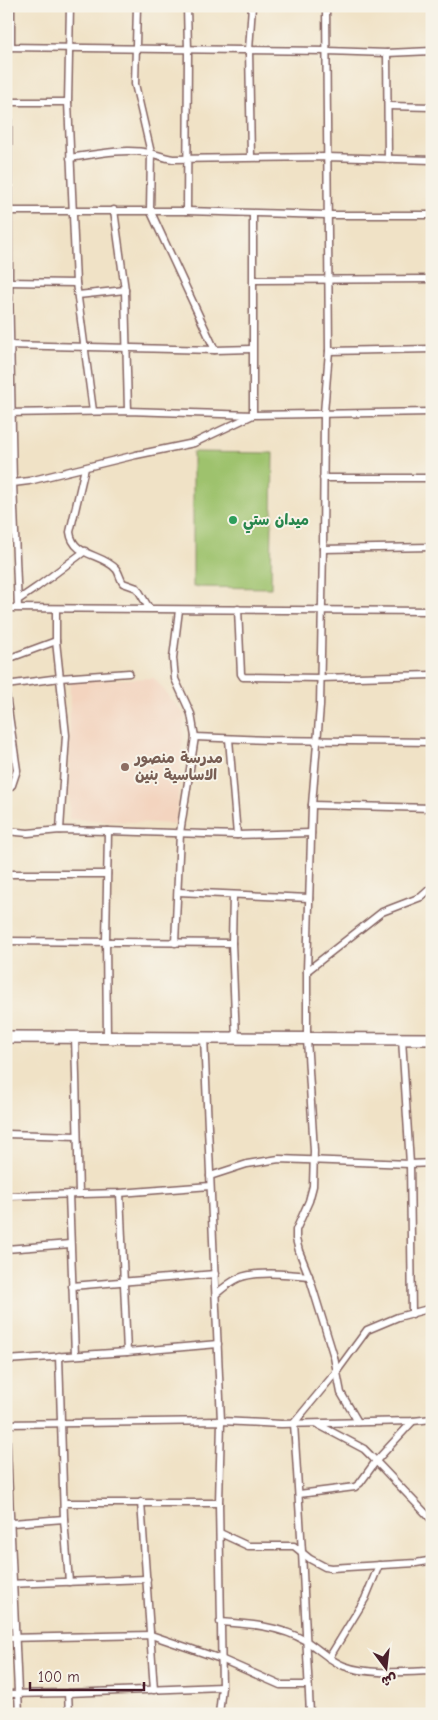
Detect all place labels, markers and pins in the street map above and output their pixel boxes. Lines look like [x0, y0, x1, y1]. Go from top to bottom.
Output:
place label: ميدان ستي [243, 511, 309, 534]
marker: ميدان ستي [227, 514, 239, 526]
place label: مدرسة منصور الاساسية بنين [133, 749, 223, 784]
marker: مدرسة منصور الاساسية بنين [119, 761, 131, 773]

